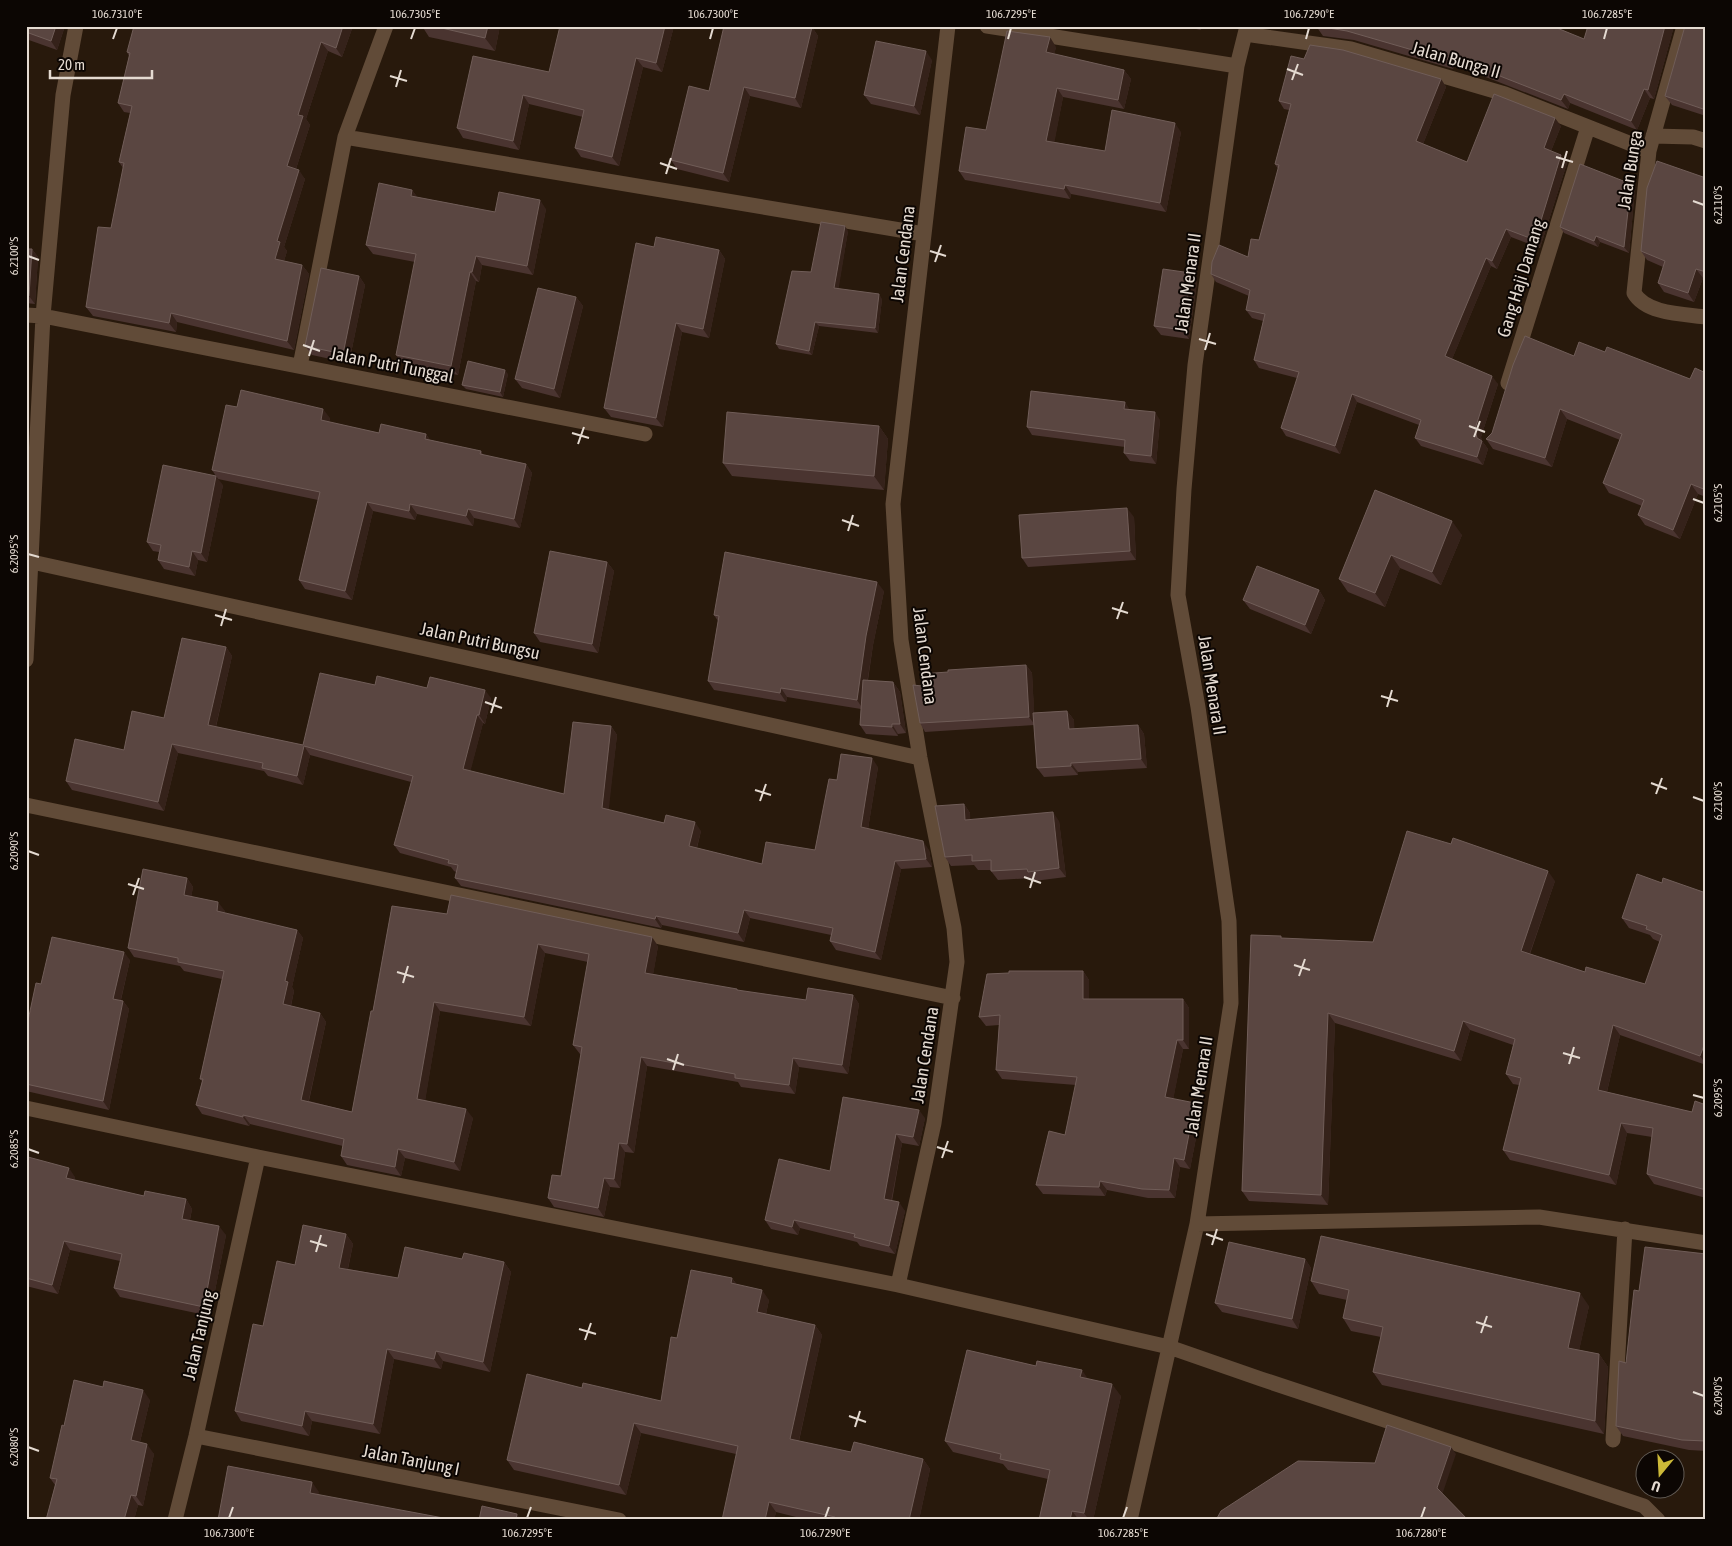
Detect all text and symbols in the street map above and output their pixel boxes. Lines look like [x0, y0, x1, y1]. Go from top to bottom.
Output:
text: 106.7310°E [92, 7, 142, 21]
text: 106.7305°E [390, 7, 440, 21]
text: 106.7300°E [688, 7, 738, 21]
text: 106.7295°E [986, 7, 1036, 21]
text: 106.7290°E [1284, 7, 1334, 21]
text: 106.7285°E [1582, 7, 1632, 21]
street label: Jalan Bunga II [1409, 37, 1503, 82]
scale bar [50, 48, 152, 80]
text: 20 m [58, 56, 85, 73]
street label: Jalan Bunga [1613, 129, 1646, 211]
text: 6.2110°S [1711, 186, 1725, 224]
street label: Jalan Cendana [886, 204, 919, 304]
street label: Gang Haji Damang [1493, 216, 1549, 340]
street label: Jalan Menara II [1170, 232, 1205, 334]
text: 6.2100°S [7, 237, 21, 275]
street label: Jalan Putri Tunggal [329, 342, 456, 387]
text: 6.2105°S [1711, 484, 1725, 522]
text: 6.2095°S [7, 535, 21, 573]
street label: Jalan Cendana [909, 606, 942, 706]
street label: Jalan Putri Bungsu [418, 618, 542, 663]
street label: Jalan Menara II [1194, 634, 1231, 736]
text: 6.2100°S [1711, 782, 1725, 820]
text: 6.2090°S [7, 832, 21, 870]
street label: Jalan Cendana [907, 1005, 943, 1105]
street label: Jalan Menara II [1180, 1035, 1217, 1137]
text: 6.2095°S [1711, 1079, 1725, 1117]
text: 6.2085°S [7, 1130, 21, 1168]
street label: Jalan Tanjung [178, 1288, 219, 1382]
text: 6.2090°S [1711, 1377, 1725, 1415]
text: 6.2080°S [7, 1428, 21, 1466]
street label: Jalan Tanjung I [361, 1440, 461, 1479]
north arrow [1634, 1448, 1684, 1498]
text: U [1650, 1477, 1662, 1495]
text: 106.7300°E [204, 1526, 254, 1540]
text: 106.7295°E [502, 1526, 552, 1540]
text: 106.7290°E [800, 1526, 850, 1540]
text: 106.7285°E [1098, 1526, 1148, 1540]
text: 106.7280°E [1396, 1526, 1446, 1540]

